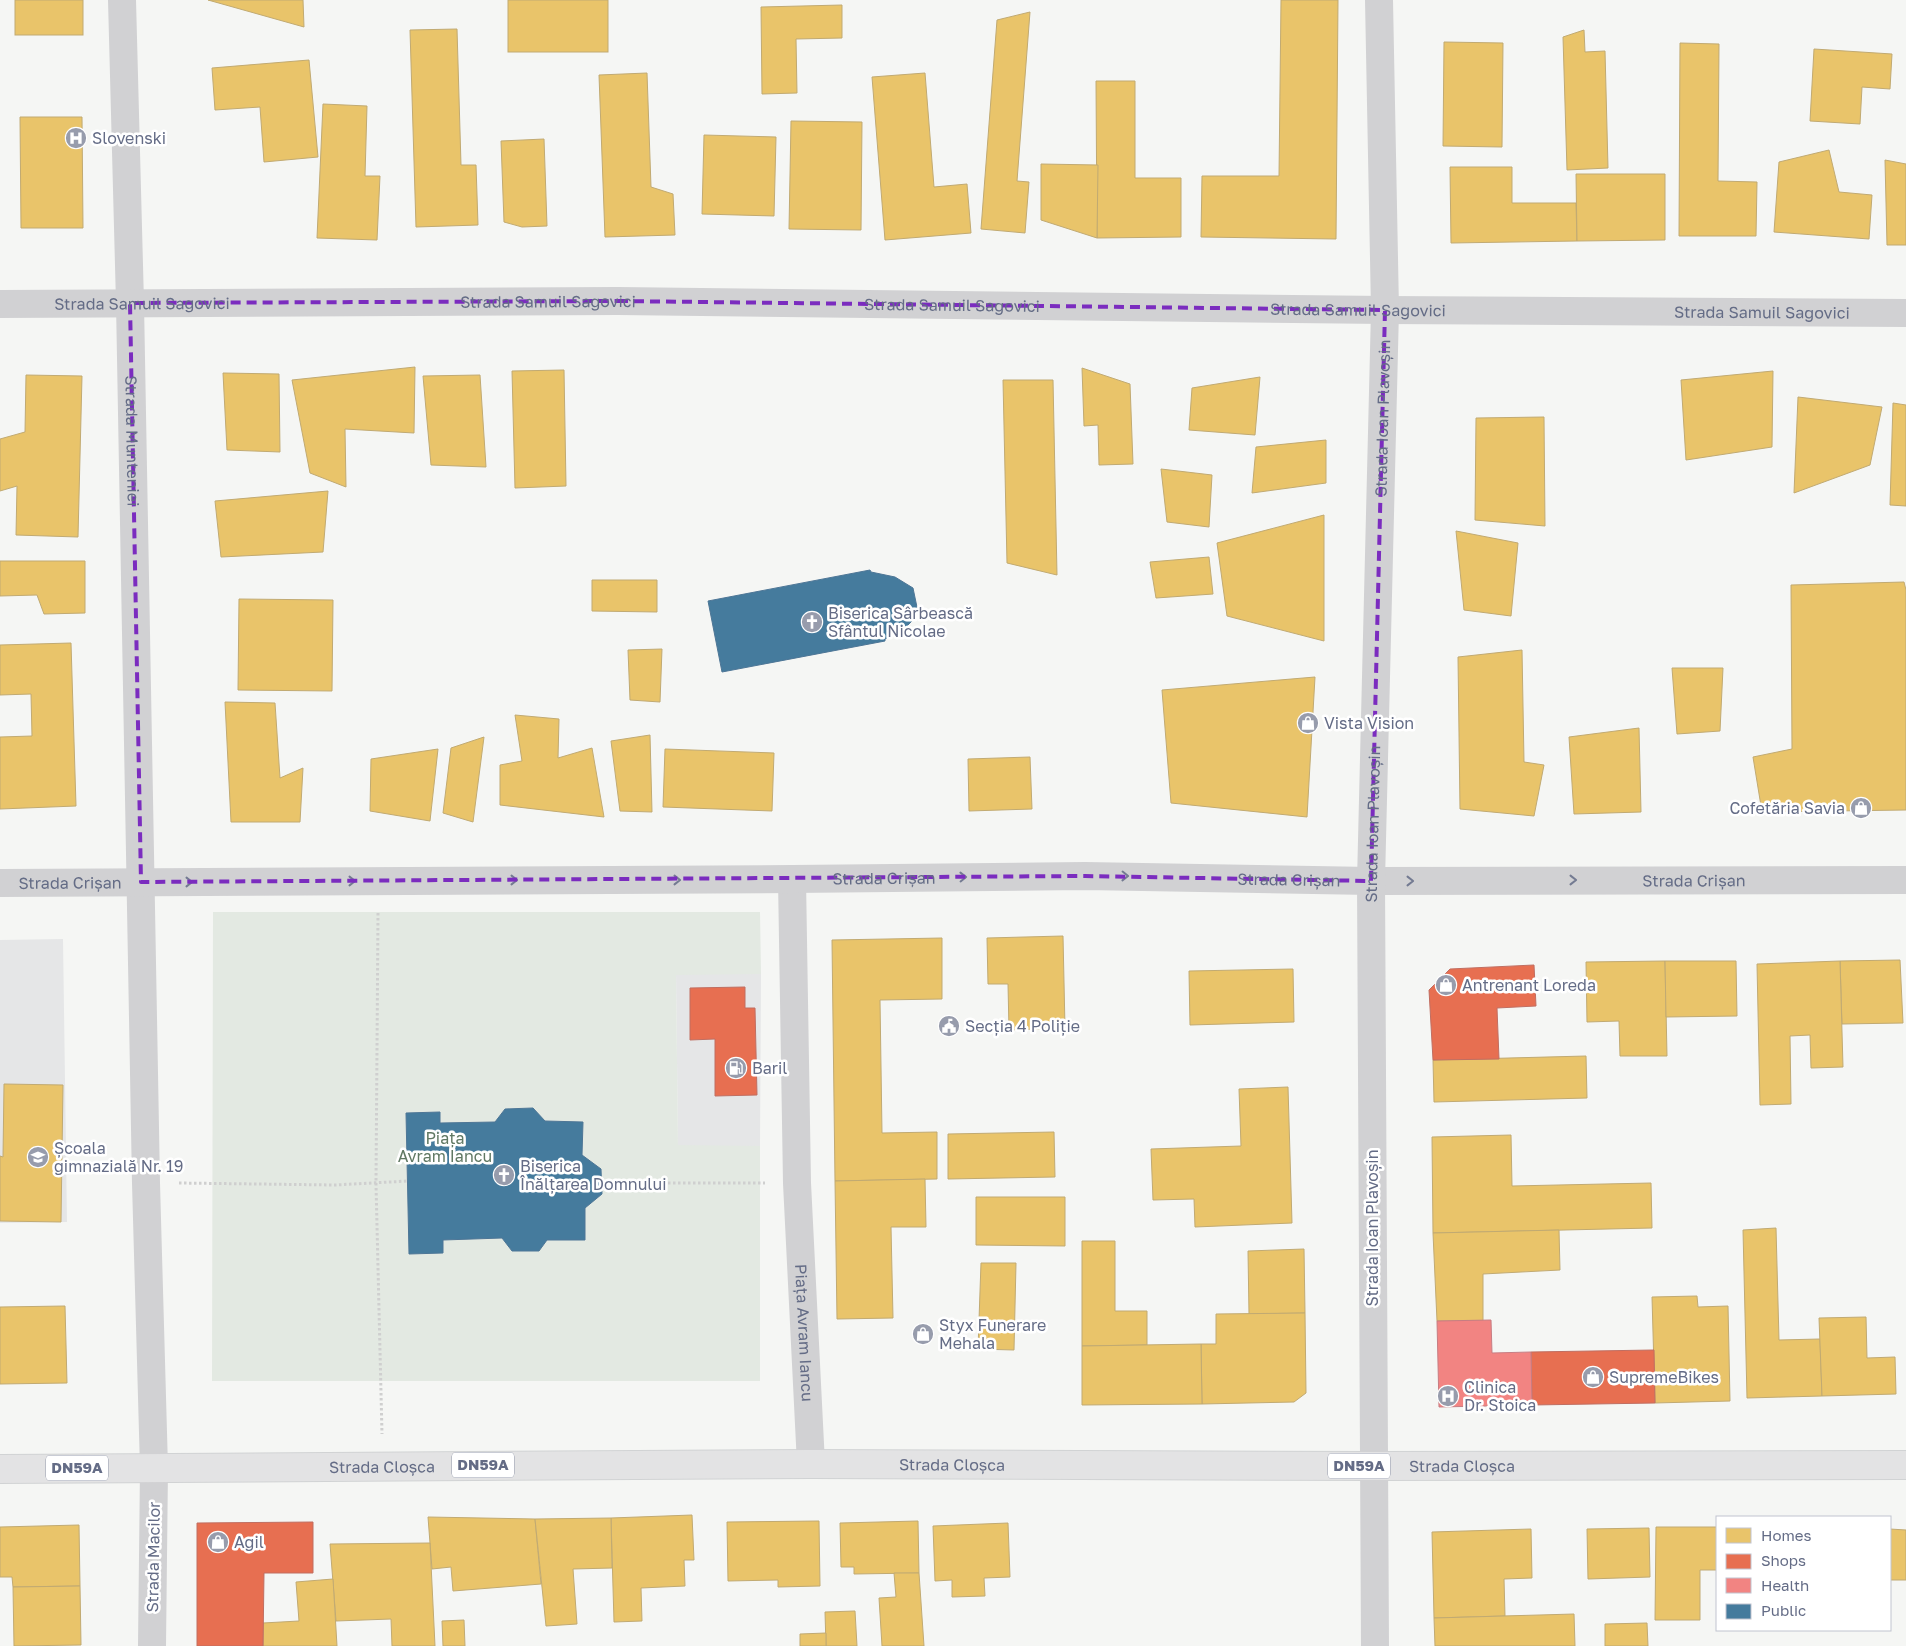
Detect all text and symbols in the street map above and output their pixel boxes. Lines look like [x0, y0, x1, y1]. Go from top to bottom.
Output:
hospital icon: Slovenski [64, 126, 88, 150]
place label: Slovenski [92, 128, 166, 148]
street label: Strada Samuil Sagovici [460, 291, 636, 312]
street label: Strada Samuil Sagovici [54, 293, 230, 314]
street label: Strada Samuil Sagovici [864, 294, 1040, 316]
street label: Strada Samuil Sagovici [1270, 299, 1446, 320]
street label: Strada Samuil Sagovici [1674, 302, 1850, 323]
street label: Strada Ioan Plavoșin [1370, 339, 1394, 497]
street label: Strada Munteniei [121, 375, 144, 507]
place label: Biserica Sârbească Sfântul Nicolae [828, 603, 973, 641]
church icon: Biserica Sârbească Sfântul Nicolae [800, 610, 824, 634]
shop icon: Vista Vision [1296, 711, 1320, 735]
place label: Vista Vision [1324, 713, 1414, 733]
street label: Strada Ioan Plavoșin [1361, 745, 1384, 903]
shop icon: Cofetăria Savia [1849, 796, 1873, 820]
place label: Cofetăria Savia [1729, 798, 1845, 818]
street label: Strada Crișan [832, 868, 936, 889]
street label: Strada Crișan [1237, 869, 1341, 890]
street label: Strada Crișan [1642, 870, 1746, 890]
one-way arrow [1122, 871, 1130, 882]
street label: Strada Crișan [18, 872, 122, 893]
one-way arrow [960, 872, 967, 882]
one-way arrow [511, 875, 519, 885]
one-way arrow [674, 875, 681, 885]
one-way arrow [1570, 875, 1577, 885]
one-way arrow [186, 876, 194, 887]
one-way arrow [348, 876, 356, 886]
one-way arrow [1407, 876, 1415, 886]
shop icon: Antrenant Loreda [1434, 973, 1458, 997]
place label: Antrenant Loreda [1462, 975, 1596, 995]
public building icon: Secția 4 Poliție [937, 1014, 961, 1038]
place label: Secția 4 Poliție [965, 1016, 1080, 1036]
fuel station icon: Baril [724, 1056, 748, 1080]
place label: Baril [752, 1058, 787, 1078]
park label: Piața Avram Iancu [398, 1128, 492, 1166]
place label: Școala gimnazială Nr. 19 [54, 1138, 184, 1176]
school or university icon: Școala gimnazială Nr. 19 [26, 1145, 50, 1169]
street label: Strada Ioan Plavoșin [1362, 1150, 1382, 1307]
place label: Biserica Înălțarea Domnului [519, 1156, 666, 1194]
church icon: Biserica Înălțarea Domnului [492, 1163, 516, 1187]
street label: Piața Avram Iancu [791, 1264, 818, 1402]
place label: Styx Funerare Mehala [939, 1315, 1046, 1353]
shop icon: Styx Funerare Mehala [911, 1322, 935, 1346]
shop icon: SupremeBikes [1581, 1365, 1605, 1389]
place label: SupremeBikes [1609, 1367, 1719, 1387]
place label: Clinica Dr. Stoica [1464, 1377, 1536, 1415]
hospital icon: Clinica Dr. Stoica [1436, 1384, 1460, 1408]
road number: DN59A [452, 1452, 514, 1478]
street label: Strada Cloșca [899, 1454, 1005, 1475]
road number: DN59A [1328, 1454, 1390, 1478]
road number: DN59A [46, 1456, 108, 1480]
street label: Strada Cloșca [329, 1456, 435, 1477]
street label: Strada Cloșca [1409, 1456, 1515, 1476]
street label: Strada Macilor [142, 1501, 164, 1613]
legend [1716, 1516, 1891, 1631]
text: Homes [1761, 1526, 1811, 1544]
shop icon: Agil [206, 1530, 230, 1554]
place label: Agil [234, 1532, 264, 1552]
text: Shops [1761, 1551, 1806, 1569]
text: Health [1761, 1576, 1809, 1594]
text: Public [1761, 1601, 1806, 1619]

